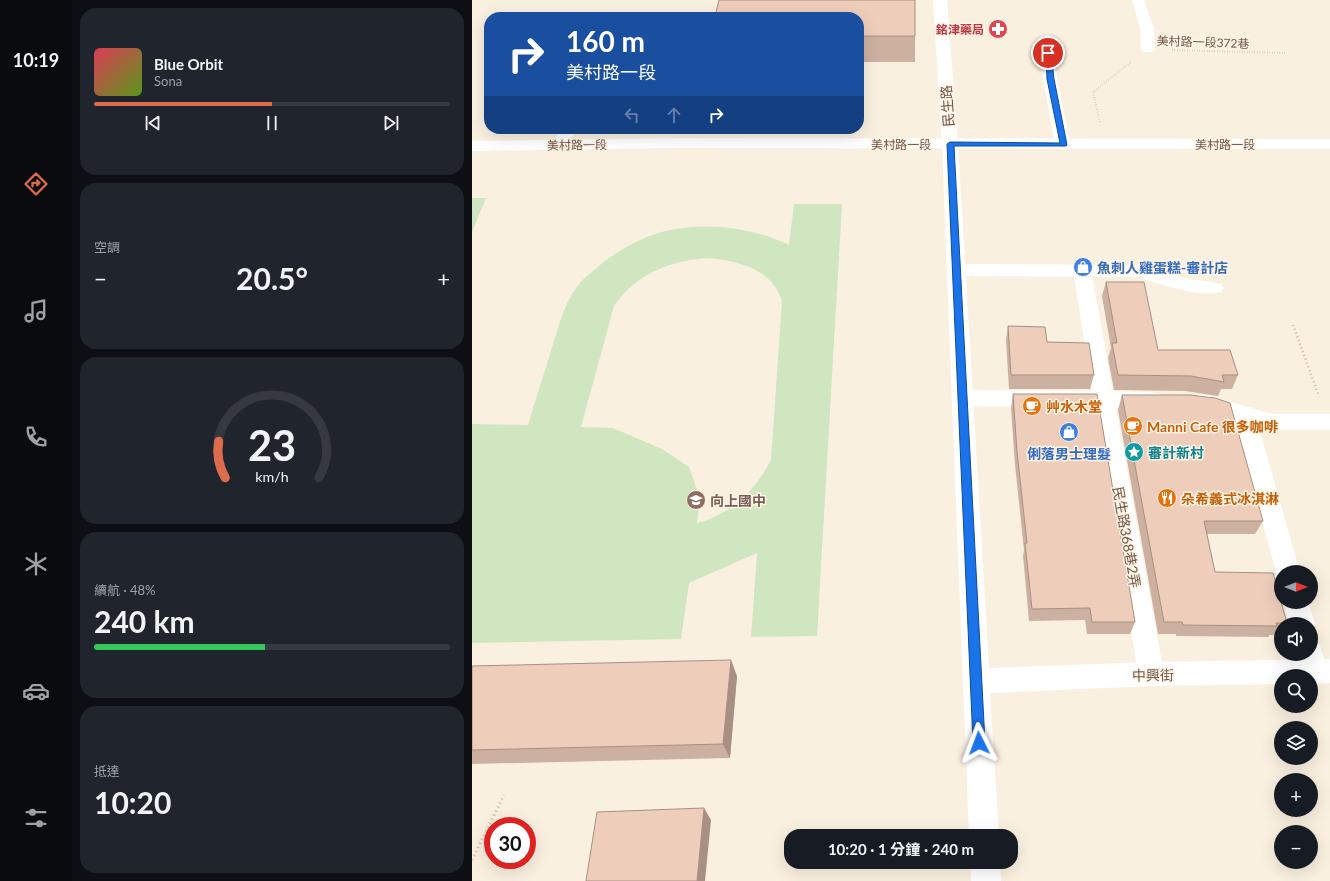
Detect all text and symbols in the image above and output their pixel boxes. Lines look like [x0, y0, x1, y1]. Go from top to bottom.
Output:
pharmacy icon: 銘津藥局 [987, 18, 1009, 40]
place label: 銘津藥局 [936, 22, 984, 37]
text: 160 m [566, 24, 645, 58]
icon: right [500, 28, 552, 80]
street label: 美村路一段372巷 [1156, 33, 1250, 51]
pin [1031, 36, 1065, 70]
icon: arrive [1037, 42, 1059, 64]
text: 10:19 [13, 49, 59, 71]
text: Blue Orbit [154, 55, 223, 73]
text: 美村路一段 [566, 61, 656, 83]
text: Sona [154, 73, 182, 89]
street label: 民生路 [937, 84, 957, 128]
icon: left [621, 104, 643, 126]
icon: ahead [663, 104, 685, 126]
icon: right [705, 104, 727, 126]
icon: previous [142, 112, 164, 134]
icon: pause [261, 112, 283, 134]
icon: next [380, 112, 402, 134]
street label: 美村路一段 [547, 137, 607, 153]
street label: 美村路一段 [871, 137, 931, 152]
street label: 美村路一段 [1195, 137, 1255, 152]
icon: directions [22, 170, 50, 198]
text: 空調 [94, 239, 120, 255]
shop icon: 魚刺人雞蛋糕-審計店 [1072, 256, 1094, 278]
place label: 魚刺人雞蛋糕-審計店 [1097, 259, 1228, 276]
text: 20.5° [236, 260, 308, 296]
text: − [94, 265, 107, 292]
text: + [437, 265, 450, 292]
icon: music [22, 297, 50, 325]
cafe icon: 艸水木堂 [1021, 395, 1043, 417]
place label: 艸水木堂 [1046, 398, 1102, 415]
cafe icon: Manni Cafe 很多咖啡 [1122, 415, 1144, 437]
place label: Manni Cafe 很多咖啡 [1147, 418, 1279, 435]
text: 23 [248, 420, 296, 470]
shop icon: 俐落男士理髮 [1058, 421, 1080, 443]
icon: phone [22, 423, 50, 451]
place icon: 審計新村 [1123, 441, 1145, 463]
place label: 審計新村 [1148, 444, 1204, 461]
place label: 俐落男士理髮 [1027, 445, 1111, 462]
text: km/h [255, 468, 289, 485]
street label: 民生路368巷2弄 [1110, 485, 1144, 589]
restaurant icon: 朵希義式冰淇淋 [1156, 487, 1178, 509]
school or university icon: 向上國中 [685, 489, 707, 511]
place label: 朵希義式冰淇淋 [1181, 490, 1279, 507]
place label: 向上國中 [710, 492, 766, 509]
icon: climate [22, 550, 50, 578]
north arrow [1274, 565, 1318, 609]
map controls [1274, 565, 1318, 869]
text: 續航 · 48% [94, 582, 156, 598]
text: 240 km [94, 603, 195, 639]
button: sound [1274, 617, 1318, 661]
street label: 中興街 [1132, 666, 1174, 684]
button: search [1274, 669, 1318, 713]
icon: car [22, 677, 50, 705]
button: layers [1274, 721, 1318, 765]
position arrow [958, 722, 1000, 764]
text: 抵達 [94, 763, 120, 779]
button: + [1274, 773, 1318, 817]
text: 10:20 [94, 784, 171, 820]
icon: filters [22, 804, 50, 832]
speed limit sign: 30 [484, 817, 536, 869]
button: − [1274, 825, 1318, 869]
text: 10:20 · 1 分鐘 · 240 m [828, 840, 974, 858]

